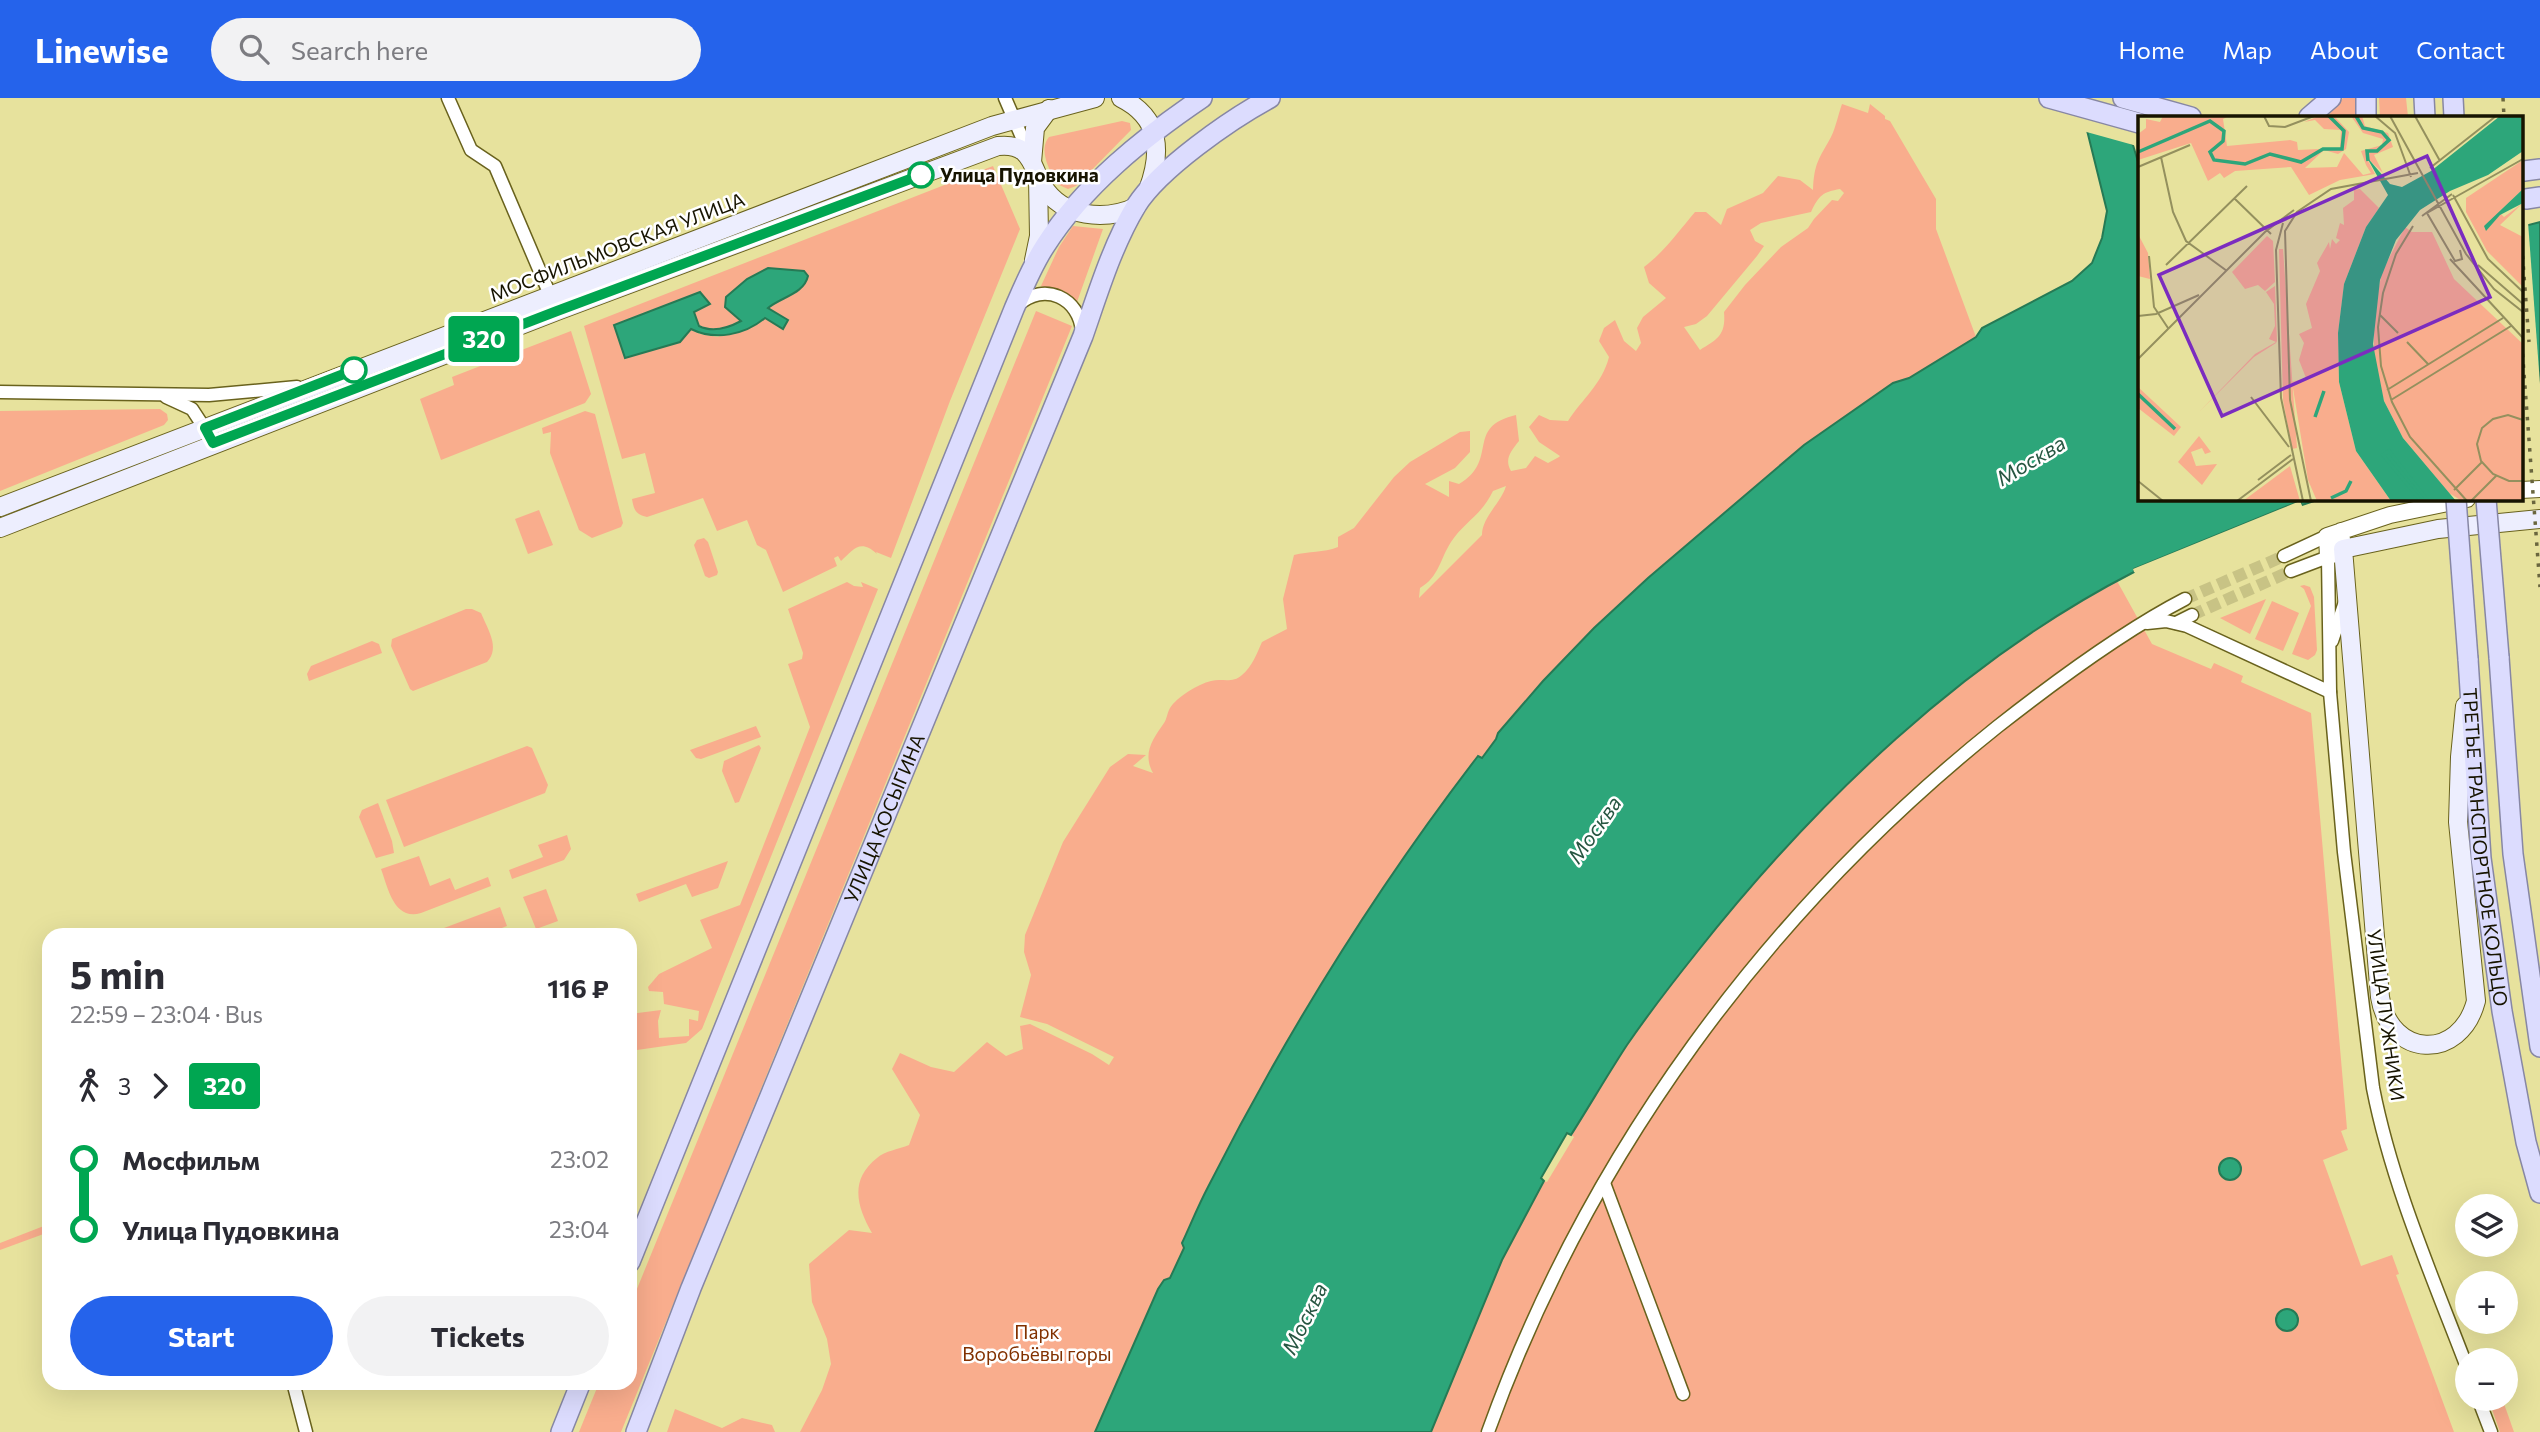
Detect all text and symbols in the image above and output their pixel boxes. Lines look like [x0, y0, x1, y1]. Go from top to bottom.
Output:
search box [211, 18, 701, 81]
text: Linewise [35, 29, 169, 70]
icon: search [235, 30, 273, 68]
text: Search here [291, 34, 428, 65]
text: Home [2119, 35, 2185, 64]
text: Map [2223, 35, 2272, 64]
text: About [2310, 35, 2378, 64]
text: Contact [2416, 35, 2505, 64]
inset map [2138, 116, 2522, 500]
marker: Улица Пудовкина [908, 162, 934, 188]
place label: Улица Пудовкина [940, 163, 1099, 186]
street label: МОСФИЛЬМОВСКАЯ УЛИЦА [486, 187, 748, 306]
line badge: 320 [444, 316, 524, 362]
text: 320 [462, 324, 506, 353]
unlabelled marker [341, 357, 367, 383]
water label: Москва [1991, 429, 2069, 490]
street label: ТРЕТЬЕ ТРАНСПОРТНОЕ КОЛЬЦО [2459, 687, 2513, 1008]
street label: УЛИЦА КОСЫГИНА [839, 730, 929, 906]
water label: Москва [1562, 791, 1626, 868]
street label: УЛИЦА ЛУЖНИКИ [2363, 928, 2410, 1102]
text: 5 min [70, 950, 165, 997]
text: 116 ₽ [547, 972, 609, 1003]
text: 22:59 – 23:04 · Bus [70, 1000, 263, 1028]
icon: walk [70, 1067, 108, 1105]
icon: forward [141, 1067, 179, 1105]
text: 320 [203, 1071, 246, 1100]
text: 3 [118, 1072, 131, 1100]
text: Мосфильм [122, 1144, 260, 1175]
text: 23:02 [550, 1145, 609, 1173]
map controls [2455, 1194, 2518, 1411]
button: layers [2455, 1194, 2518, 1257]
text: Улица Пудовкина [122, 1214, 339, 1245]
text: 23:04 [549, 1215, 609, 1243]
button: + [2455, 1271, 2518, 1334]
water label: Москва [1276, 1278, 1332, 1358]
button: Start [70, 1296, 333, 1376]
button: Tickets [347, 1296, 609, 1376]
park label: Парк Воробьёвы горы [962, 1320, 1112, 1365]
button: − [2455, 1348, 2518, 1411]

